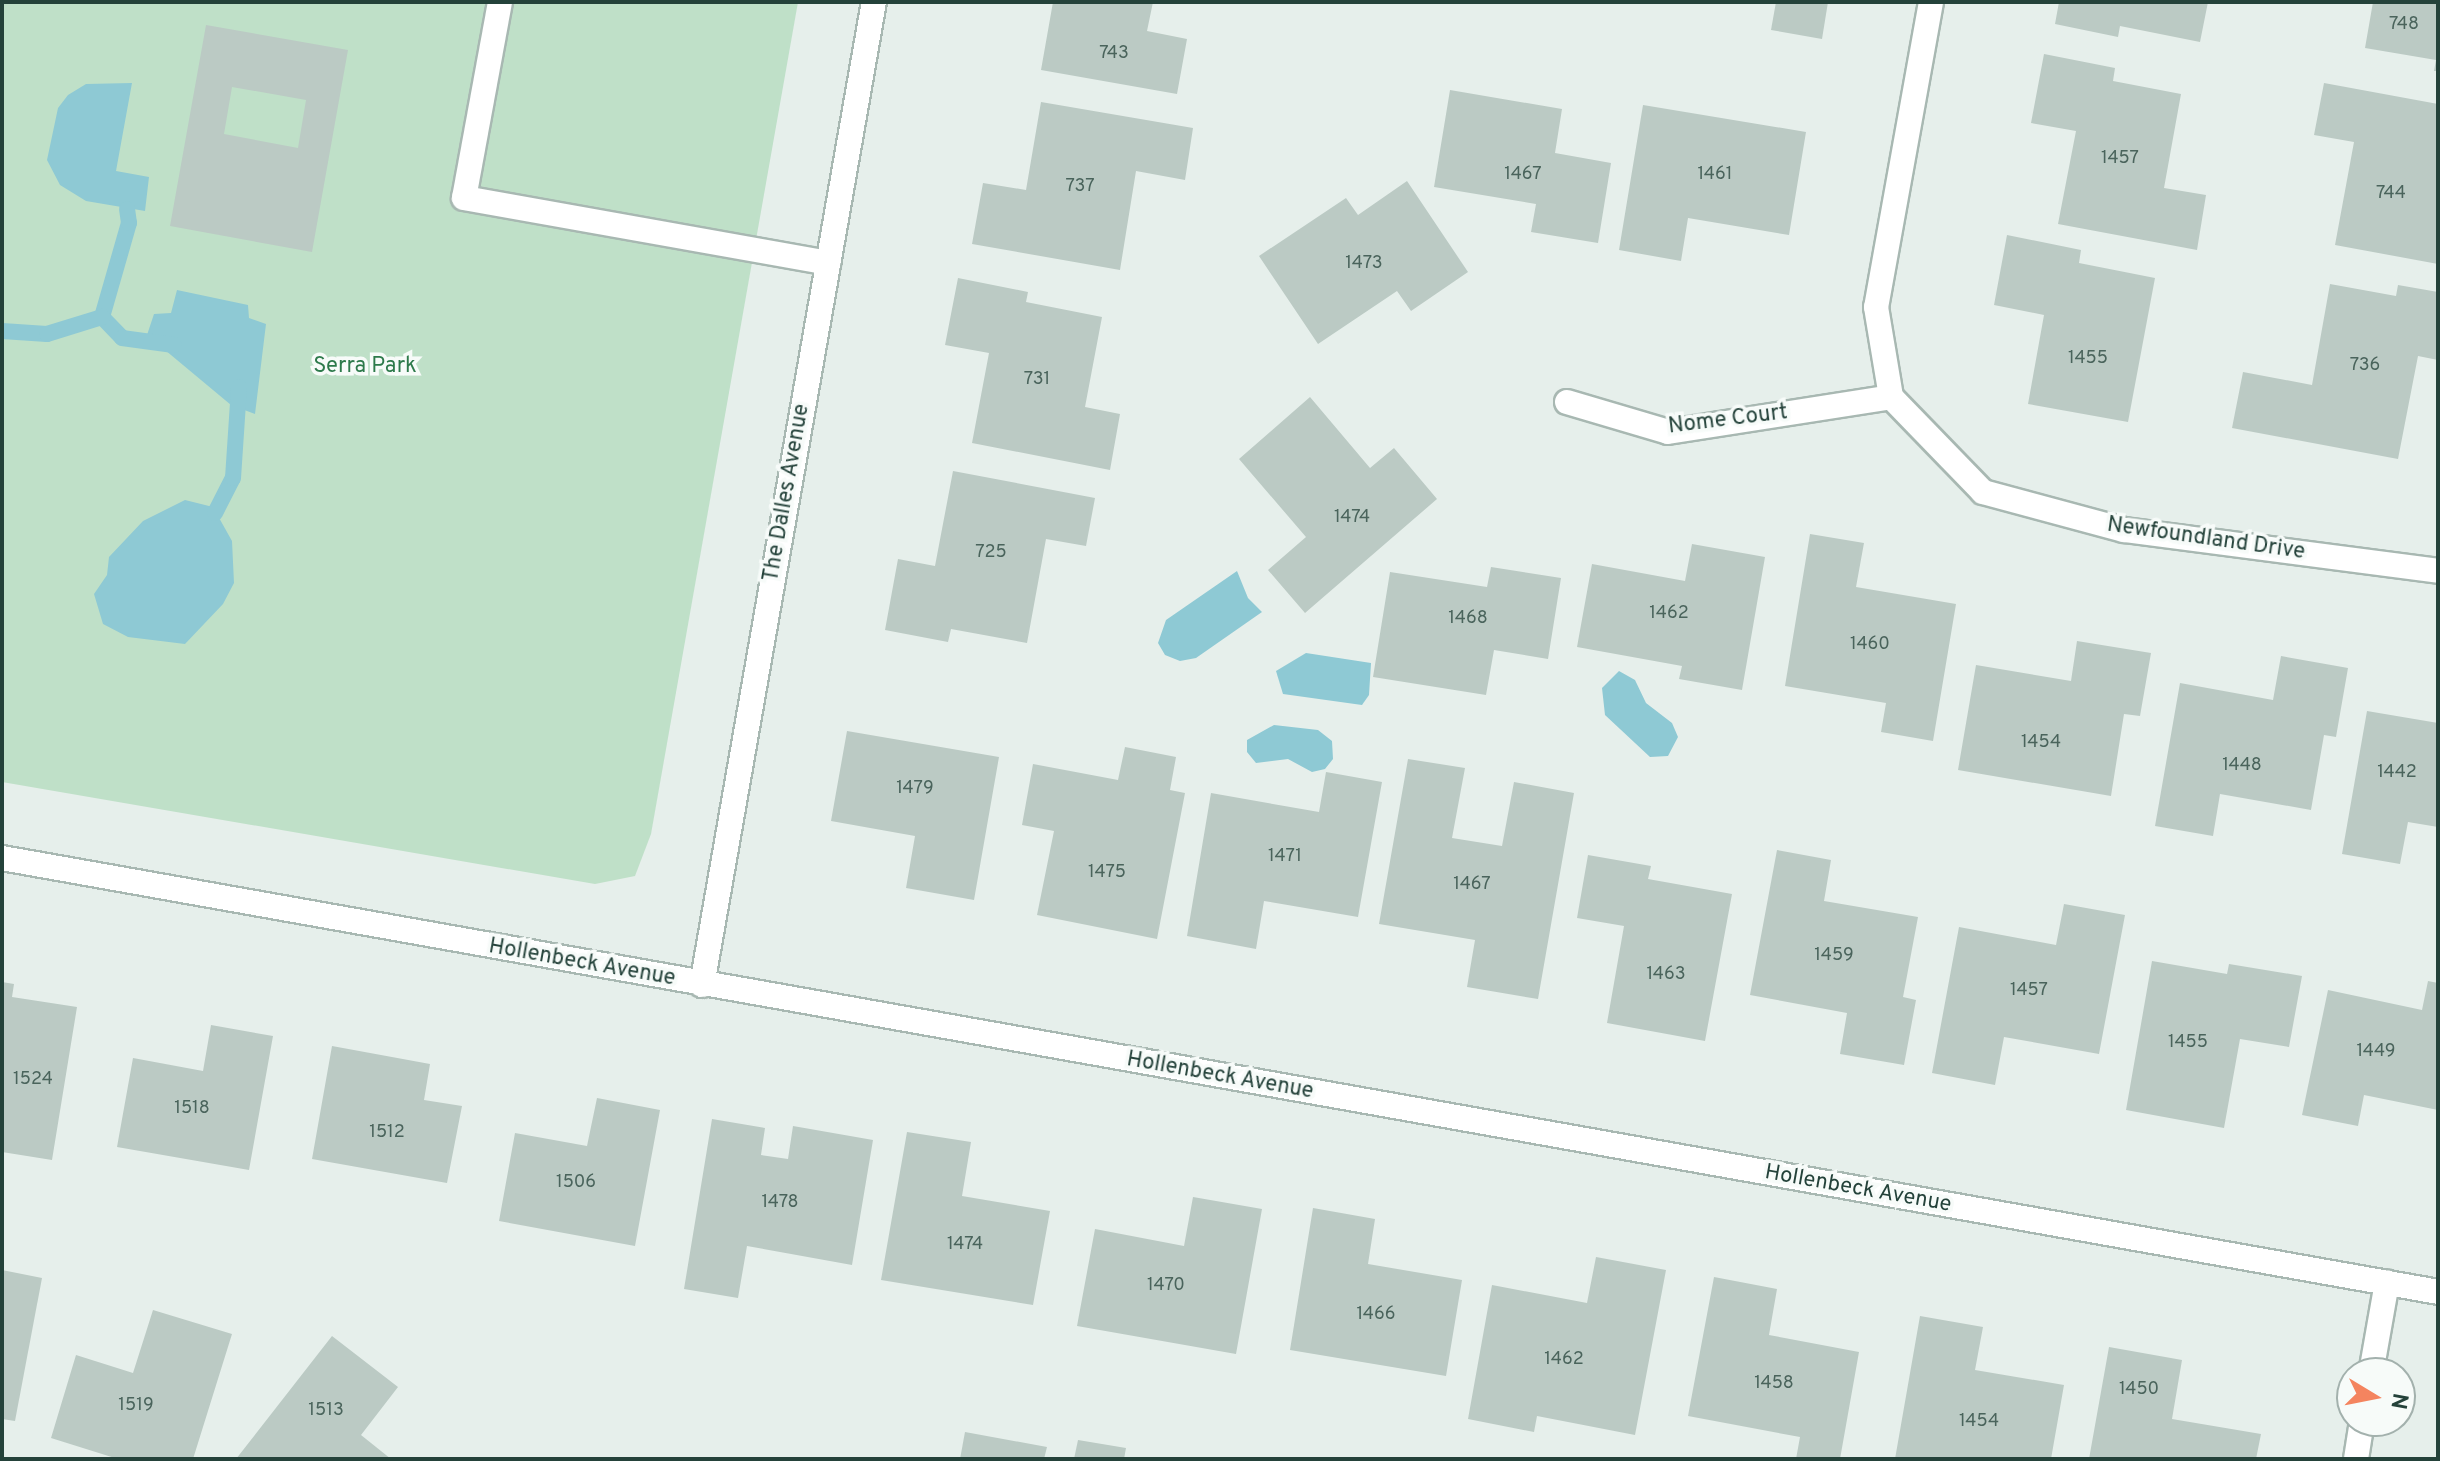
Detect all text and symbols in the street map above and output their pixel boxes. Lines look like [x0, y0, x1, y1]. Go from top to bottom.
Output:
house number: 748 [2389, 14, 2419, 36]
house number: 743 [1099, 43, 1129, 65]
house number: 1457 [2101, 148, 2139, 170]
house number: 1467 [1504, 164, 1542, 186]
house number: 1461 [1698, 164, 1732, 186]
house number: 737 [1065, 176, 1095, 198]
house number: 744 [2376, 183, 2406, 205]
house number: 1473 [1345, 253, 1383, 275]
house number: 1455 [2068, 348, 2108, 370]
park label: Serra Park [313, 354, 417, 380]
house number: 736 [2350, 355, 2380, 377]
house number: 731 [1024, 369, 1050, 391]
street label: Nome Court [1667, 400, 1789, 440]
street label: The Dalles Avenue [758, 402, 816, 584]
house number: 1474 [1334, 507, 1370, 529]
street label: Newfoundland Drive [2105, 512, 2307, 566]
house number: 725 [975, 542, 1007, 564]
house number: 1462 [1649, 603, 1689, 625]
house number: 1468 [1448, 608, 1488, 630]
house number: 1460 [1850, 634, 1890, 656]
house number: 1454 [2021, 732, 2061, 754]
house number: 1448 [2222, 755, 2262, 777]
house number: 1442 [2377, 762, 2417, 784]
house number: 1479 [896, 778, 934, 800]
house number: 1471 [1268, 846, 1302, 868]
house number: 1475 [1088, 862, 1126, 884]
house number: 1467 [1453, 874, 1491, 896]
street label: Hollenbeck Avenue [486, 934, 678, 992]
house number: 1459 [1814, 945, 1854, 967]
house number: 1463 [1646, 964, 1686, 986]
house number: 1457 [2010, 980, 2048, 1002]
house number: 1455 [2168, 1032, 2208, 1054]
house number: 1449 [2356, 1041, 2396, 1063]
street label: Hollenbeck Avenue [1124, 1047, 1316, 1105]
house number: 1524 [13, 1069, 53, 1091]
house number: 1518 [174, 1098, 210, 1120]
house number: 1512 [369, 1122, 405, 1144]
street label: Hollenbeck Avenue [1762, 1160, 1954, 1218]
house number: 1506 [556, 1172, 596, 1194]
house number: 1478 [761, 1192, 799, 1214]
house number: 1474 [947, 1234, 983, 1256]
house number: 1470 [1147, 1275, 1185, 1297]
house number: 1466 [1356, 1304, 1396, 1326]
house number: 1462 [1544, 1349, 1584, 1371]
north arrow [2336, 1357, 2416, 1437]
house number: 1458 [1754, 1373, 1794, 1395]
house number: 1450 [2119, 1379, 2159, 1401]
text: N [2383, 1391, 2413, 1411]
house number: 1519 [118, 1395, 154, 1417]
house number: 1513 [308, 1400, 344, 1422]
house number: 1454 [1959, 1411, 1999, 1433]

